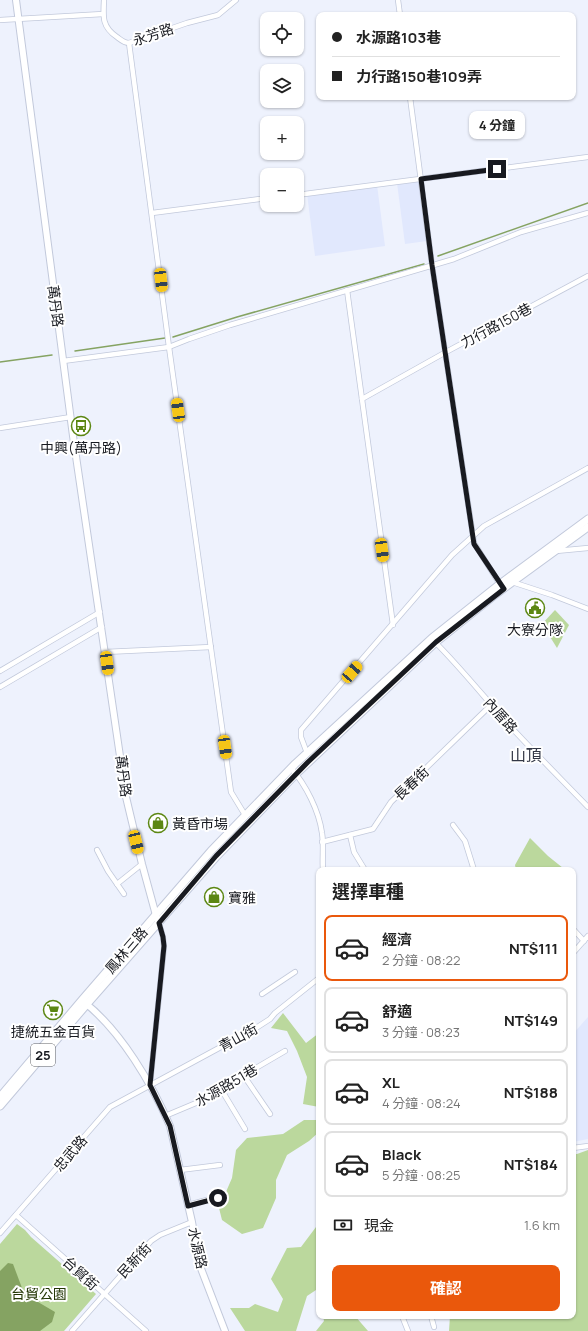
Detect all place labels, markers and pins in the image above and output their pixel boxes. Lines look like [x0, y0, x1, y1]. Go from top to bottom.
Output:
bus stop icon: 中興(萬丹路) [70, 415, 92, 437]
place label: 中興(萬丹路) [40, 438, 122, 457]
public building icon: 大寮分隊 [524, 597, 546, 619]
place label: 大寮分隊 [507, 620, 563, 639]
shop icon: 黃昏市場 [147, 812, 169, 834]
place label: 黃昏市場 [172, 814, 228, 833]
shop icon: 寶雅 [203, 886, 225, 908]
place label: 寶雅 [228, 888, 256, 907]
supermarket icon: 捷統五金百貨 [42, 999, 64, 1021]
place label: 捷統五金百貨 [11, 1022, 95, 1041]

